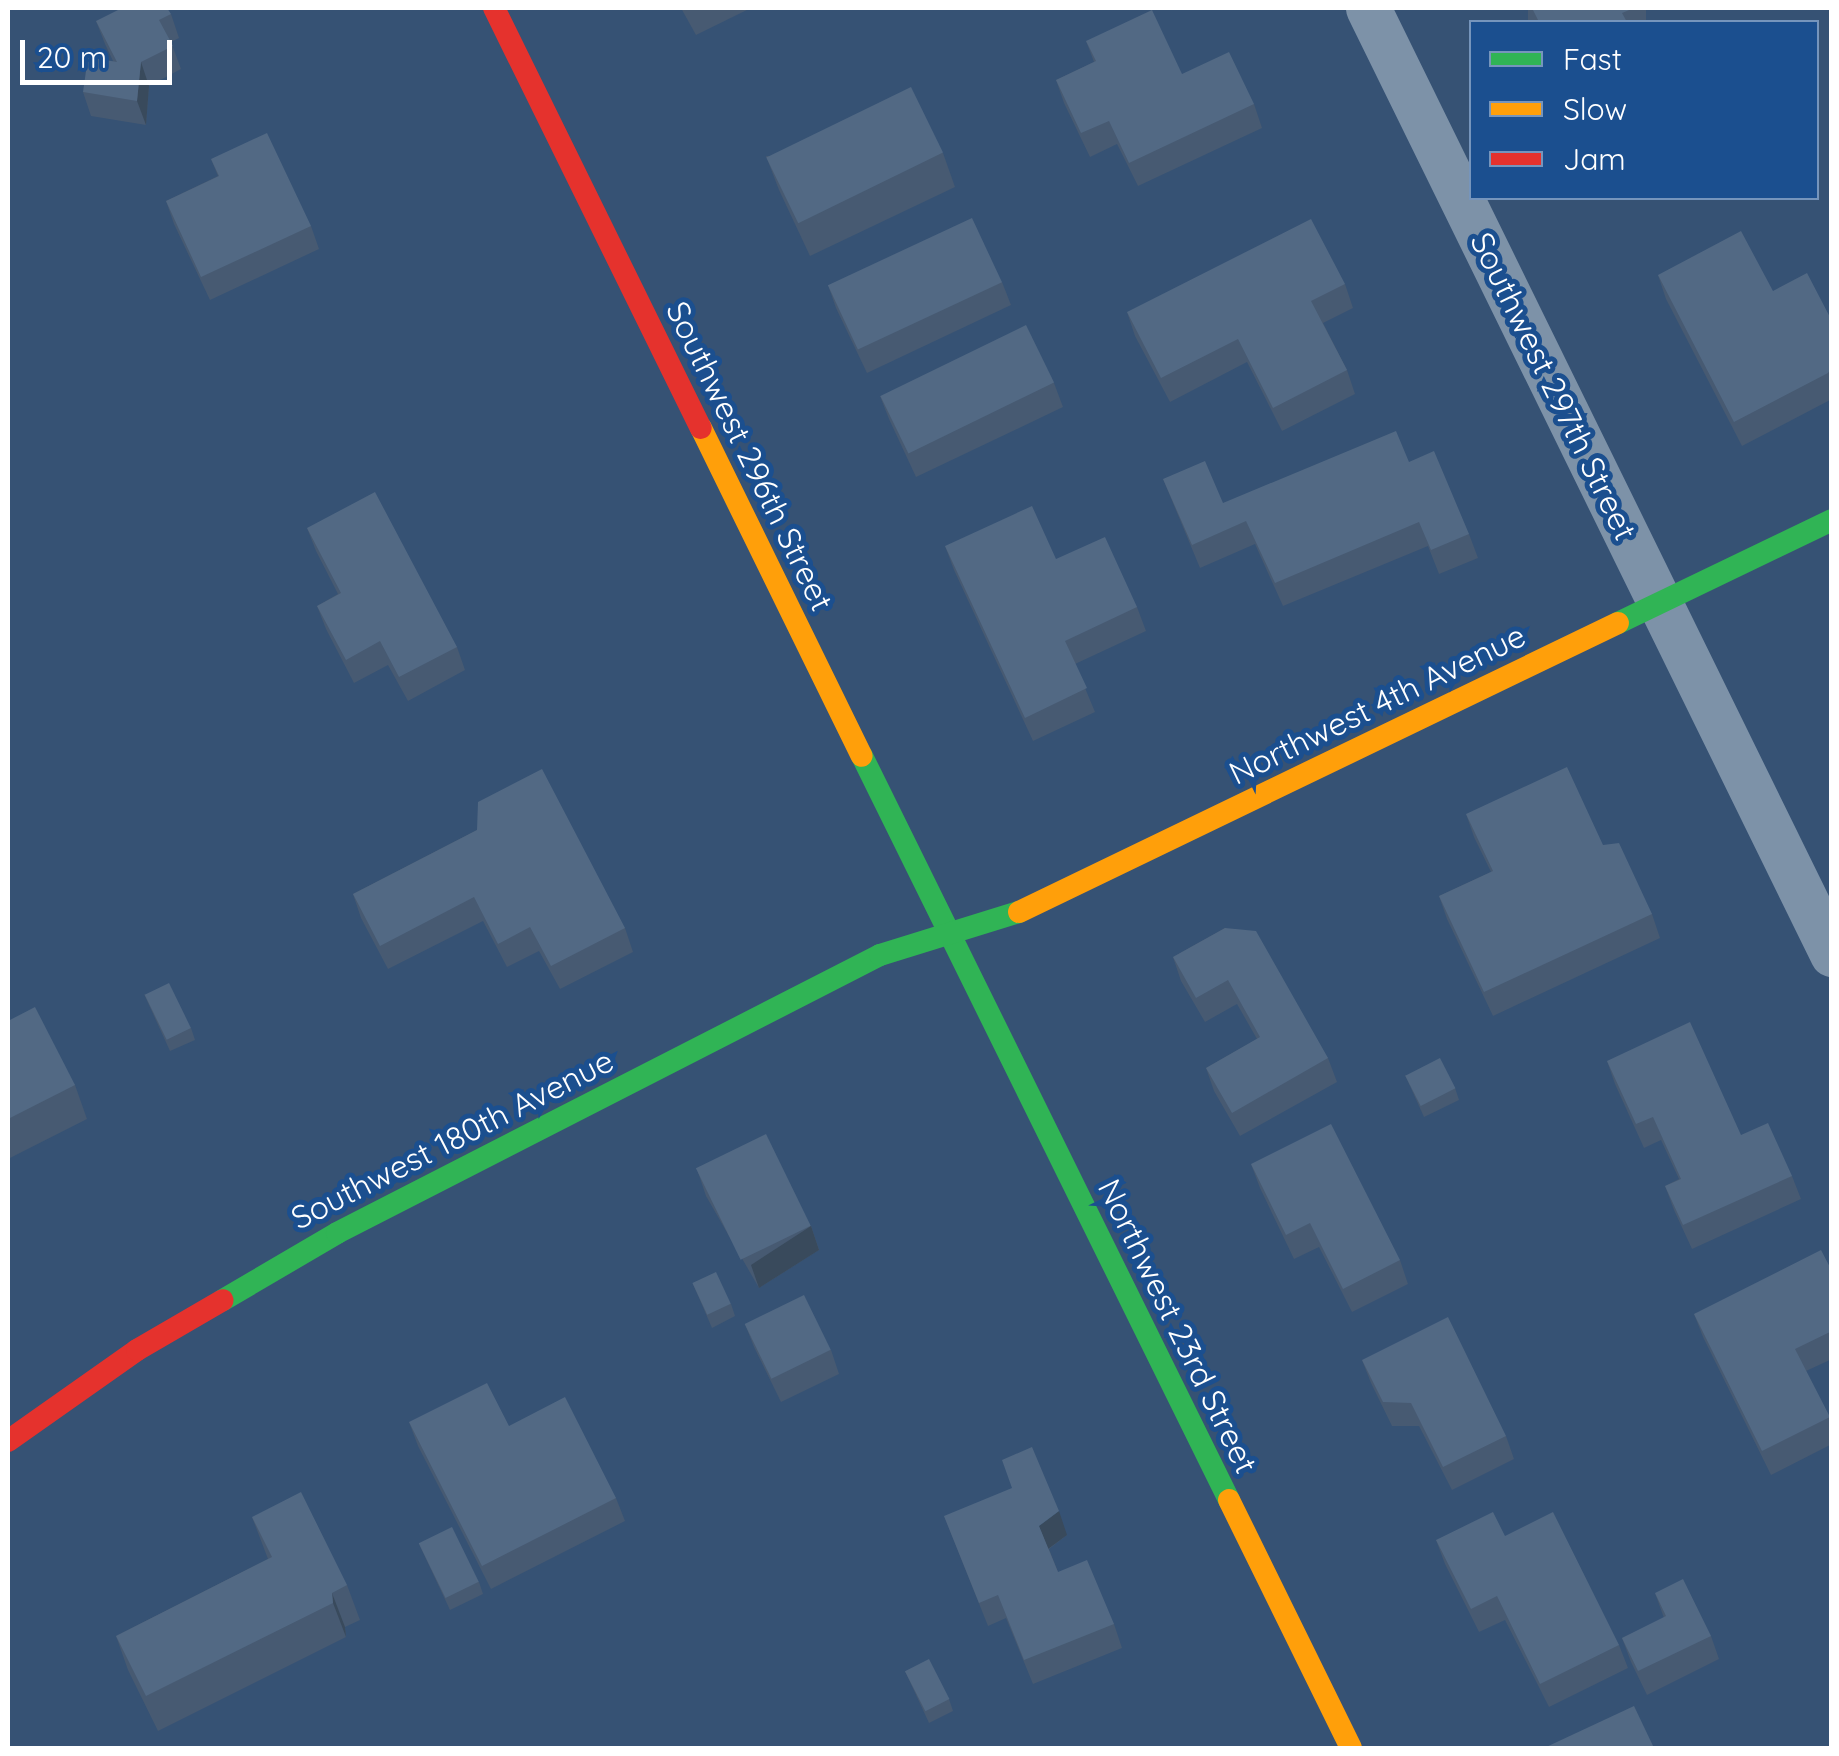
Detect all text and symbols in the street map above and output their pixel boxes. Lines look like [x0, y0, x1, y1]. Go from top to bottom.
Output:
scale bar [25, 20, 178, 82]
legend [1469, 20, 1819, 200]
text: 20 m [37, 38, 107, 76]
text: Fast [1563, 40, 1622, 78]
text: Slow [1563, 90, 1627, 128]
text: Jam [1563, 140, 1626, 178]
street label: Southwest 297th Street [1463, 226, 1645, 546]
street label: Southwest 296th Street [658, 295, 842, 617]
street label: Northwest 4th Avenue [1223, 616, 1531, 792]
street label: Southwest 180th Avenue [284, 1041, 620, 1237]
street label: Northwest 23rd Street [1090, 1173, 1266, 1479]

